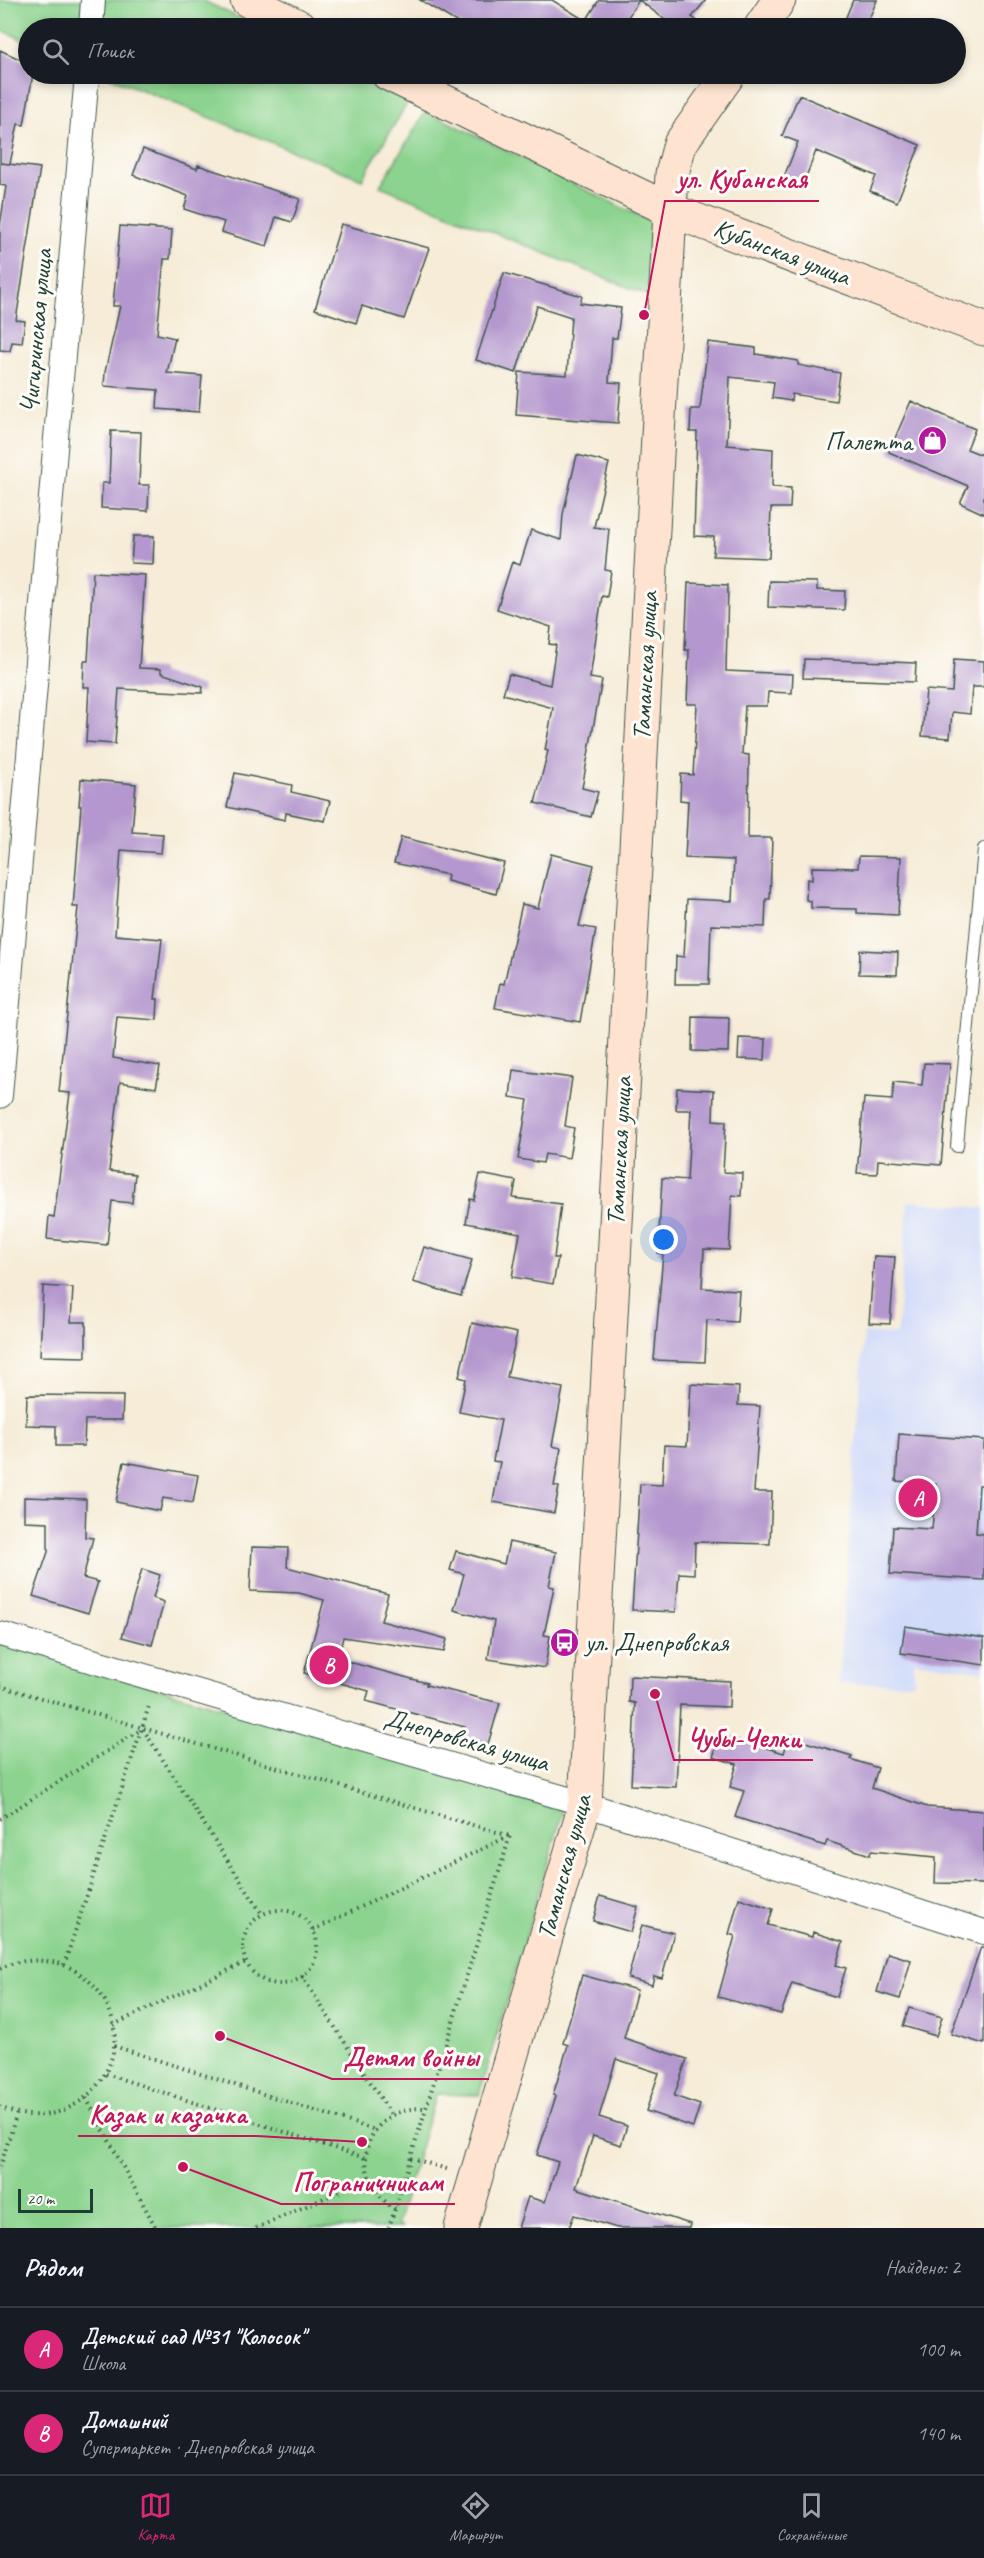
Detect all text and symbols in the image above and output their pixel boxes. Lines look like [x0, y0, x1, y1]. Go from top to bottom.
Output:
search box [18, 18, 966, 84]
icon: search [39, 35, 72, 68]
text: Поиск [87, 37, 133, 65]
callout: ул. Кубанская [665, 156, 819, 201]
text: ул. Кубанская [675, 162, 809, 196]
street label: Кубанская улица [709, 211, 856, 294]
street label: Чигиринская улица [12, 246, 60, 414]
place label: Палетта [825, 425, 914, 458]
shop icon: Палетта [917, 425, 949, 457]
street label: Таманская улица [625, 589, 665, 741]
street label: Таманская улица [599, 1074, 639, 1226]
your location [649, 1225, 678, 1254]
pin: A [898, 1476, 938, 1520]
bus stop icon: ул. Днепровская [548, 1626, 580, 1658]
place label: ул. Днепровская [583, 1626, 730, 1659]
pin: B [310, 1642, 348, 1688]
street label: Днепровская улица [381, 1701, 554, 1780]
callout: Чубы-Челки [674, 1715, 813, 1760]
text: Чубы-Челки [687, 1721, 803, 1755]
street label: Таманская улица [529, 1789, 600, 1943]
callout: Детям войны [332, 2034, 489, 2079]
text: Детям войны [343, 2040, 481, 2074]
callout: Казак и казачка [78, 2091, 257, 2136]
text: Казак и казачка [89, 2097, 249, 2132]
callout: Пограничникам [281, 2159, 455, 2204]
text: Пограничникам [293, 2165, 445, 2199]
scale bar [18, 2186, 93, 2214]
text: 20 m [27, 2189, 54, 2209]
text: Рядом [24, 2251, 82, 2284]
text: Найдено: 2 [885, 2255, 960, 2280]
text: Детский сад №31 "Колосок" [81, 2323, 305, 2351]
text: A [38, 2337, 49, 2362]
text: 100 m [917, 2337, 960, 2362]
text: Школа [81, 2351, 125, 2376]
text: Домашний [81, 2407, 168, 2435]
text: B [38, 2421, 49, 2446]
text: 140 m [917, 2421, 960, 2446]
text: Супермаркет · Днепровская улица [81, 2435, 314, 2460]
tab: Карта [138, 2489, 174, 2545]
tab: Маршрут [449, 2489, 502, 2545]
tab: Сохранённые [777, 2489, 846, 2545]

